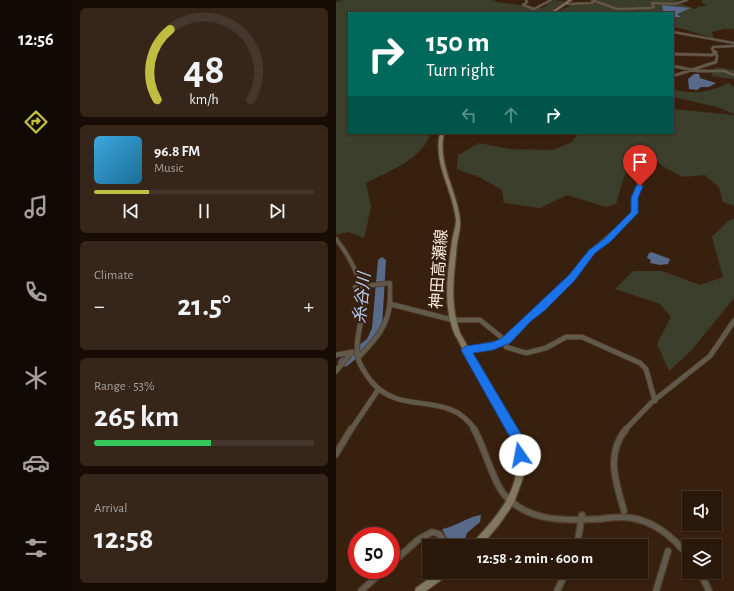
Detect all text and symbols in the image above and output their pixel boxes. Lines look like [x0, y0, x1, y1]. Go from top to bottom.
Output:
icon: right [360, 28, 412, 80]
text: 150 m [426, 29, 490, 57]
text: 12:56 [18, 31, 54, 49]
text: 48 [183, 50, 225, 91]
text: Turn right [426, 62, 495, 80]
text: km/h [189, 93, 219, 107]
icon: left [458, 104, 480, 126]
icon: ahead [500, 104, 522, 126]
icon: right [542, 104, 564, 126]
icon: directions [22, 108, 50, 136]
text: 96.8 FM [154, 144, 200, 159]
pin [623, 145, 657, 186]
icon: arrive [629, 151, 651, 173]
text: Music [154, 162, 184, 175]
icon: music [22, 193, 50, 221]
icon: previous [120, 200, 142, 222]
icon: pause [193, 200, 215, 222]
icon: next [266, 200, 288, 222]
street label: 神田高瀬線 [427, 228, 450, 309]
text: Climate [94, 269, 133, 282]
water label: 糸谷川 [350, 270, 373, 324]
icon: phone [22, 278, 50, 306]
text: 21.5° [177, 291, 231, 321]
text: − [94, 295, 105, 317]
text: + [303, 295, 314, 317]
icon: climate [22, 364, 50, 392]
text: Range · 53% [94, 380, 155, 393]
text: 265 km [94, 402, 179, 432]
position arrow [499, 434, 541, 476]
icon: car [22, 449, 50, 477]
map controls [682, 491, 722, 579]
button: sound [682, 491, 722, 531]
text: Arrival [94, 502, 127, 515]
text: 12:58 [94, 524, 154, 554]
speed limit sign: 50 [348, 527, 400, 579]
icon: filters [22, 534, 50, 562]
button: layers [682, 539, 722, 579]
text: 12:58 · 2 min · 600 m [477, 551, 593, 566]

